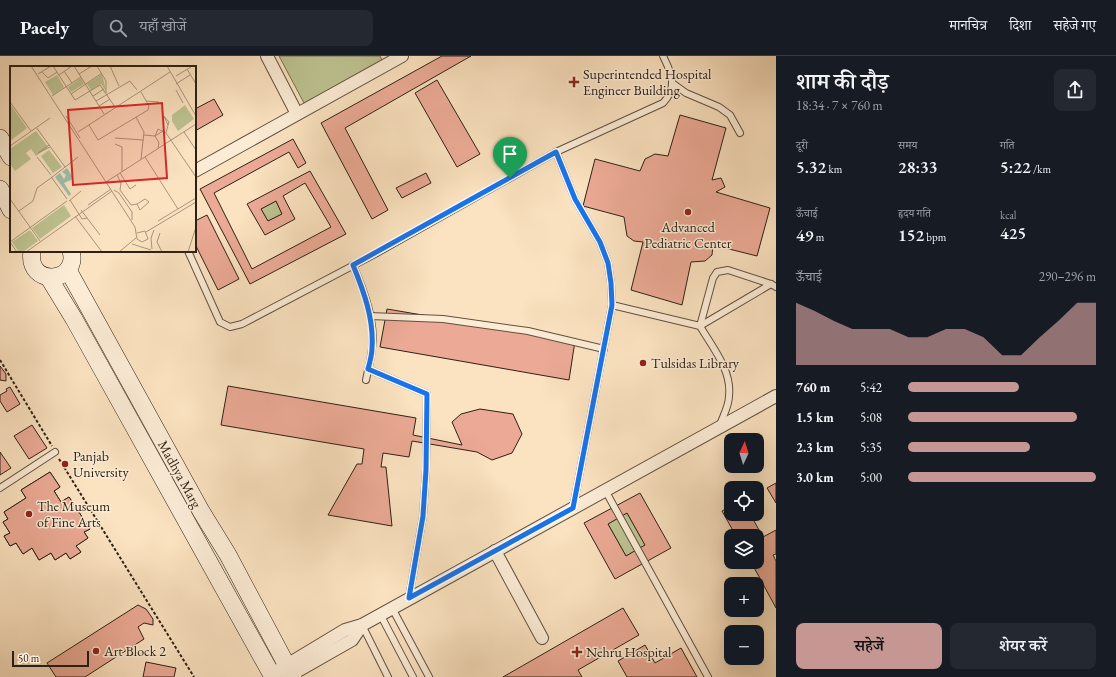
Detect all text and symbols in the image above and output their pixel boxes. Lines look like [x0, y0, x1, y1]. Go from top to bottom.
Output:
search box [93, 10, 373, 46]
text: Pacely [20, 15, 69, 40]
text: यहाँ खोजें [139, 16, 186, 35]
text: मानचित्र [949, 16, 987, 34]
text: दिशा [1009, 16, 1031, 34]
text: सहेजे गए [1053, 16, 1096, 34]
icon: search [107, 17, 129, 39]
place label: Superintended Hospital Engineer Building [583, 65, 712, 99]
inset map [10, 66, 196, 252]
text: शाम की दौड़ [796, 67, 889, 96]
button: share [1054, 69, 1096, 111]
marker: Superintended Hospital Engineer Building [568, 76, 580, 88]
text: 18:34 · 7 × 760 m [796, 97, 883, 114]
pin [493, 137, 527, 178]
text: दूरी [796, 138, 808, 152]
text: समय [898, 138, 917, 152]
text: गति [1000, 138, 1014, 152]
icon: arrive [499, 143, 521, 165]
text: 5.32 [796, 156, 826, 178]
text: 28:33 [898, 156, 938, 178]
text: 5:22 [1000, 156, 1031, 178]
text: km [826, 162, 842, 176]
text: /km [1031, 162, 1051, 176]
text: ऊँचाई [796, 206, 818, 220]
text: हृदय गति [898, 206, 931, 220]
marker: Advanced Pediatric Center [683, 207, 693, 217]
text: kcal [1000, 208, 1017, 222]
place label: Advanced Pediatric Center [645, 218, 732, 252]
text: 425 [1000, 222, 1026, 244]
text: 49 [796, 224, 813, 246]
text: 152 [898, 224, 924, 246]
text: m [813, 230, 824, 244]
text: bpm [924, 230, 946, 244]
text: ऊँचाई [796, 268, 822, 285]
text: 290–296 m [1039, 268, 1096, 285]
place label: Tulsidas Library [651, 354, 740, 372]
marker: Tulsidas Library [638, 358, 648, 368]
text: 760 m [796, 379, 830, 396]
text: 5:42 [860, 379, 882, 396]
text: 1.5 km [796, 409, 834, 426]
text: 5:08 [860, 409, 882, 426]
north arrow [724, 433, 764, 473]
map controls [724, 433, 764, 665]
street label: Madhya Marg [154, 437, 206, 512]
text: 2.3 km [796, 439, 834, 456]
text: 5:35 [860, 439, 882, 456]
place label: Panjab University [73, 447, 129, 481]
marker: Panjab University [60, 459, 70, 469]
text: 3.0 km [796, 469, 834, 486]
text: 5:00 [860, 469, 882, 486]
button: locate [724, 481, 764, 521]
place label: The Museum of Fine Arts [37, 497, 110, 531]
marker: The Museum of Fine Arts [24, 509, 34, 519]
button: layers [724, 529, 764, 569]
button: + [724, 577, 764, 617]
button: सहेजें [796, 623, 942, 669]
button: शेयर करें [950, 623, 1096, 669]
button: − [724, 625, 764, 665]
place label: Art Block 2 [103, 642, 166, 660]
place label: Nehru Hospital [586, 643, 672, 661]
marker: Art Block 2 [91, 646, 101, 656]
marker: Nehru Hospital [571, 646, 583, 658]
scale bar [12, 649, 89, 668]
text: 50 m [18, 651, 39, 665]

